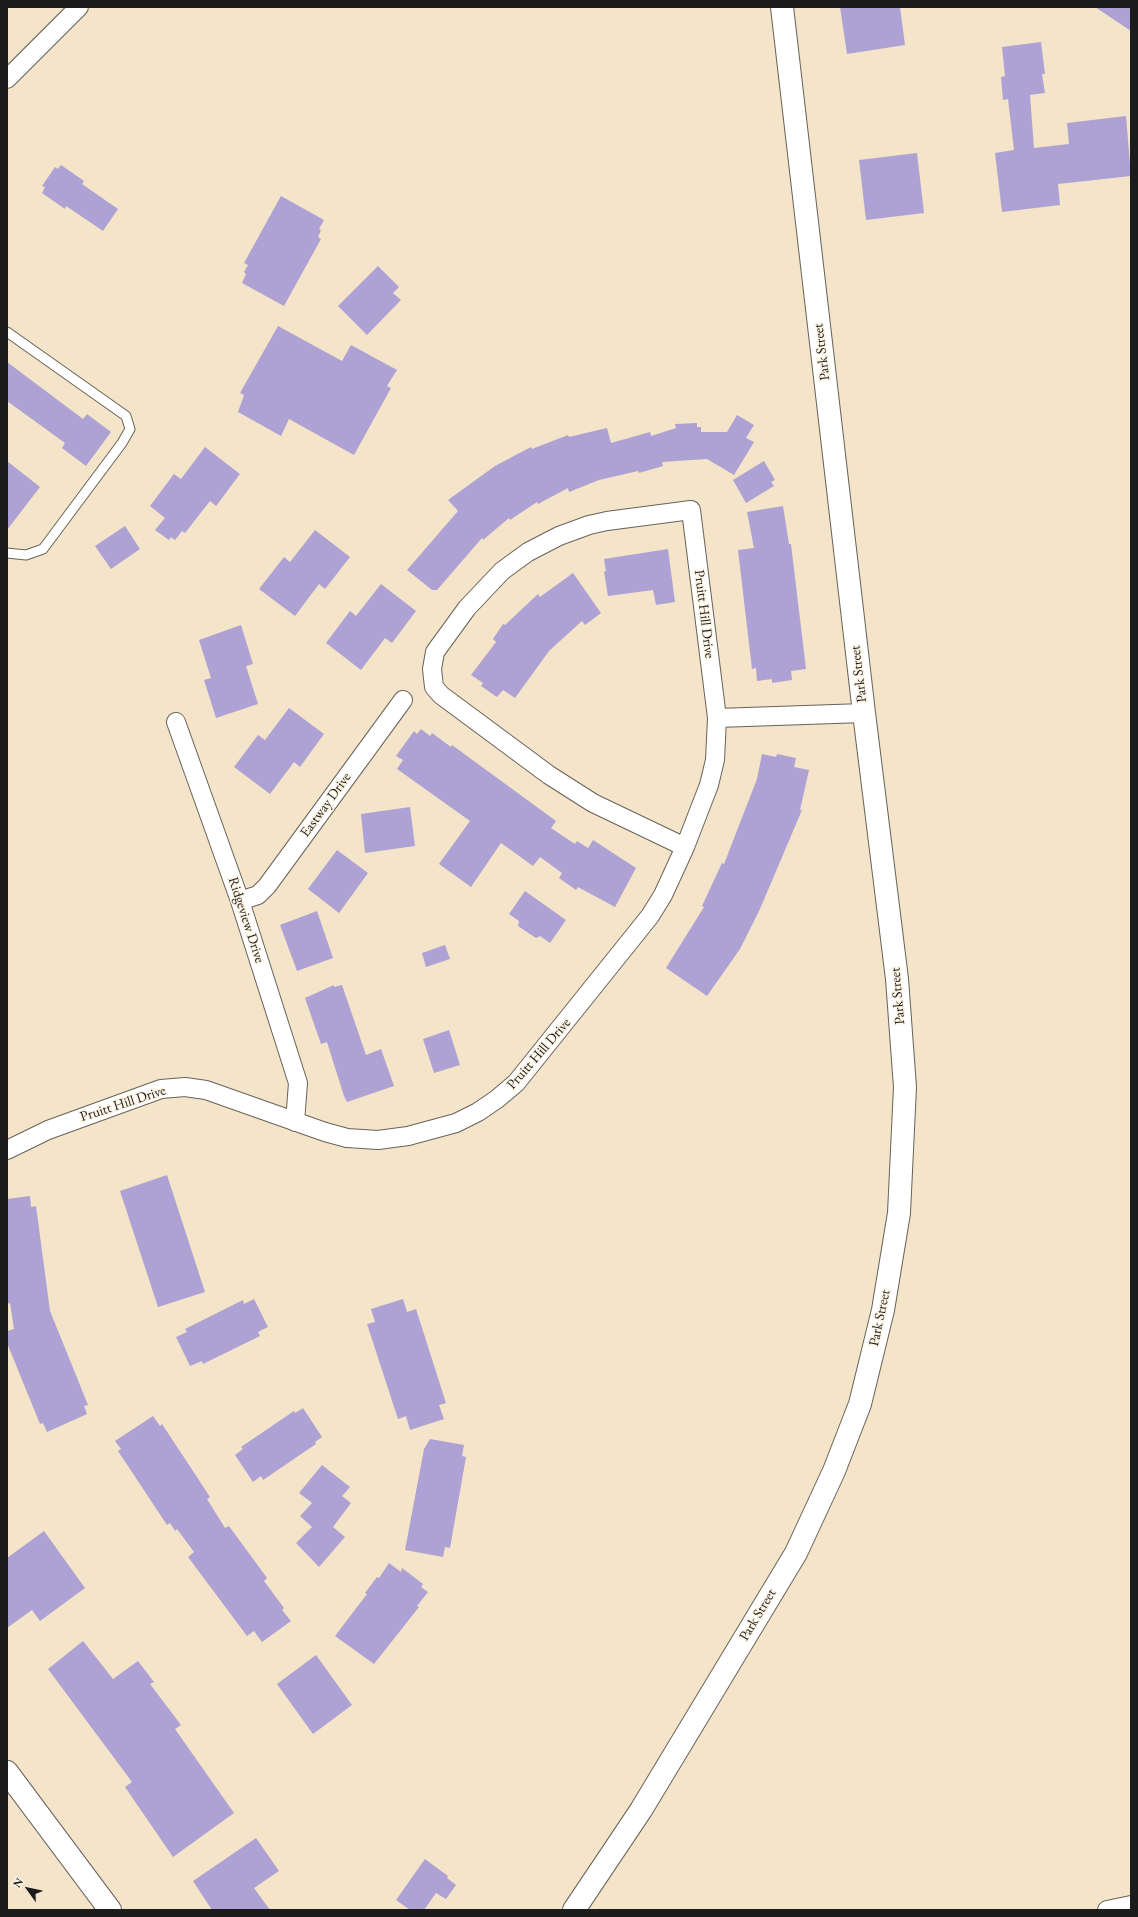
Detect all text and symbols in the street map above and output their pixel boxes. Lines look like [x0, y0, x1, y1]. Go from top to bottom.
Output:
street label: Park Street [810, 322, 834, 382]
street label: Pruitt Hill Drive [690, 569, 718, 659]
street label: Park Street [847, 644, 871, 704]
street label: Eastway Drive [297, 769, 355, 841]
street label: Ridgeview Drive [224, 875, 268, 965]
street label: Park Street [887, 967, 909, 1025]
street label: Pruitt Hill Drive [503, 1015, 575, 1093]
street label: Pruitt Hill Drive [78, 1082, 168, 1126]
street label: Park Street [866, 1288, 894, 1348]
street label: Park Street [736, 1586, 780, 1644]
north arrow [8, 1869, 48, 1909]
text: N [10, 1875, 26, 1890]

